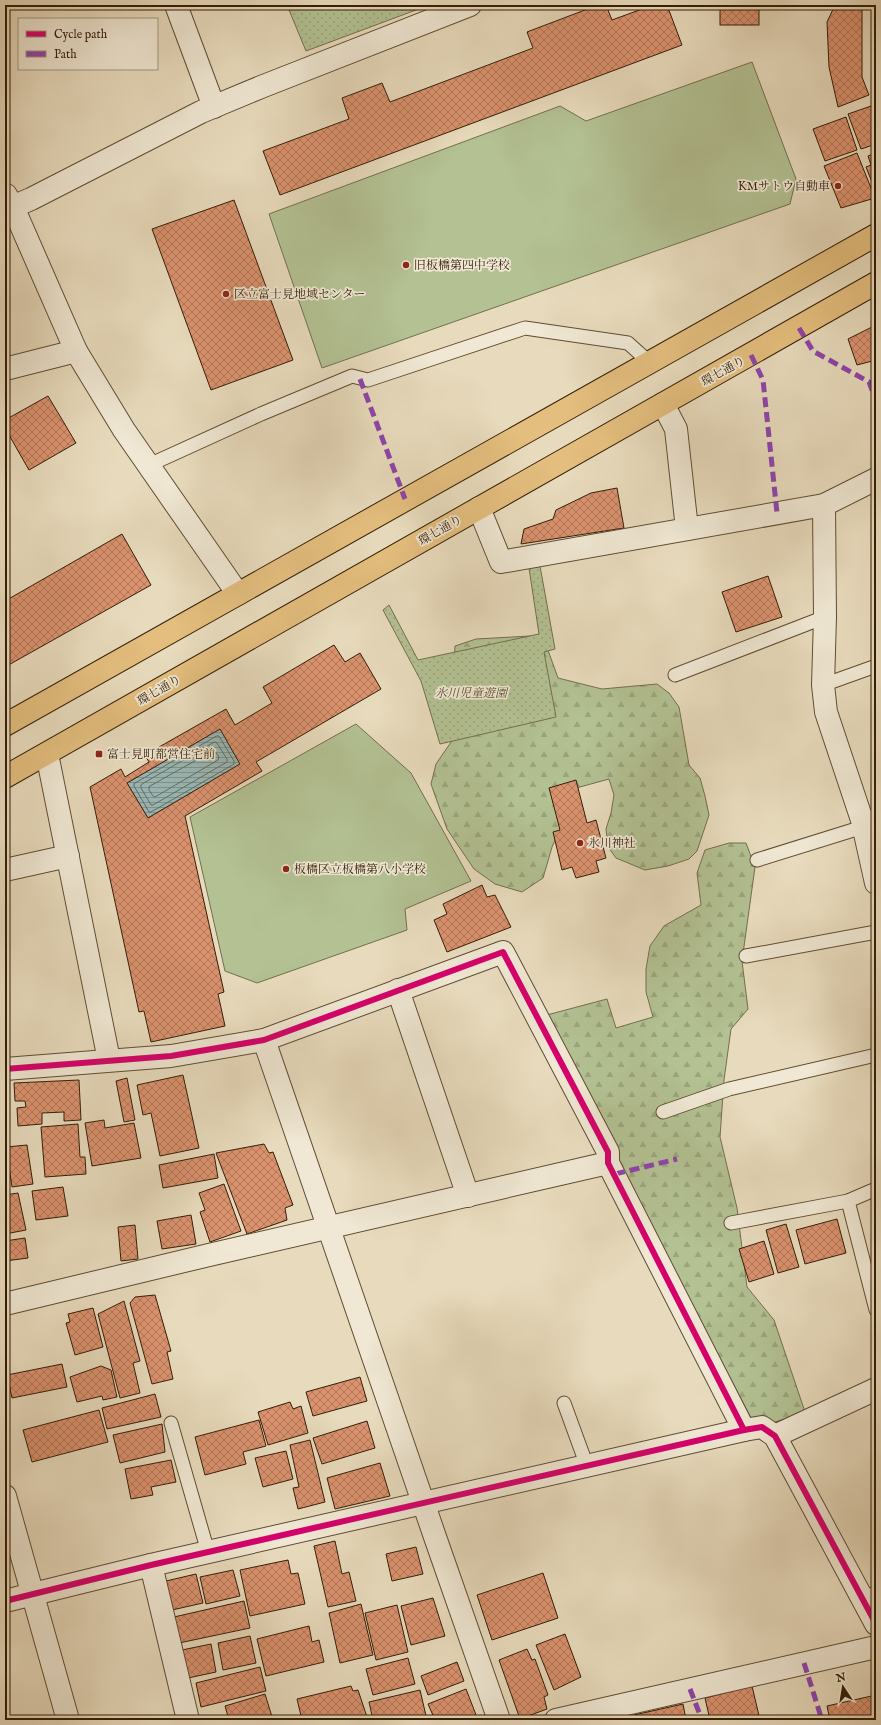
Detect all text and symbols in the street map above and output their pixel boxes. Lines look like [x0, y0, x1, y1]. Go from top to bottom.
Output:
legend [18, 18, 158, 70]
text: Cycle path [54, 27, 108, 43]
text: Path [54, 47, 77, 62]
place label: KMサトウ自動車 [738, 179, 830, 194]
marker: KMサトウ自動車 [833, 181, 843, 191]
place label: 旧板橋第四中学校 [414, 258, 510, 273]
marker: 旧板橋第四中学校 [401, 260, 411, 270]
place label: 区立富士見地域センター [234, 287, 366, 302]
marker: 区立富士見地域センター [221, 289, 231, 299]
street label: 環七通り [699, 353, 748, 390]
street label: 環七通り [416, 512, 465, 549]
street label: 環七通り [135, 672, 184, 709]
park label: 氷川児童遊園 [435, 686, 509, 701]
place label: 富士見町都営住宅前 [107, 747, 215, 762]
marker: 富士見町都営住宅前 [94, 749, 104, 759]
place label: 氷川神社 [588, 836, 636, 851]
marker: 氷川神社 [575, 838, 585, 848]
place label: 板橋区立板橋第八小学校 [294, 862, 426, 877]
marker: 板橋区立板橋第八小学校 [281, 864, 291, 874]
north arrow [823, 1667, 863, 1707]
text: N [834, 1670, 848, 1686]

